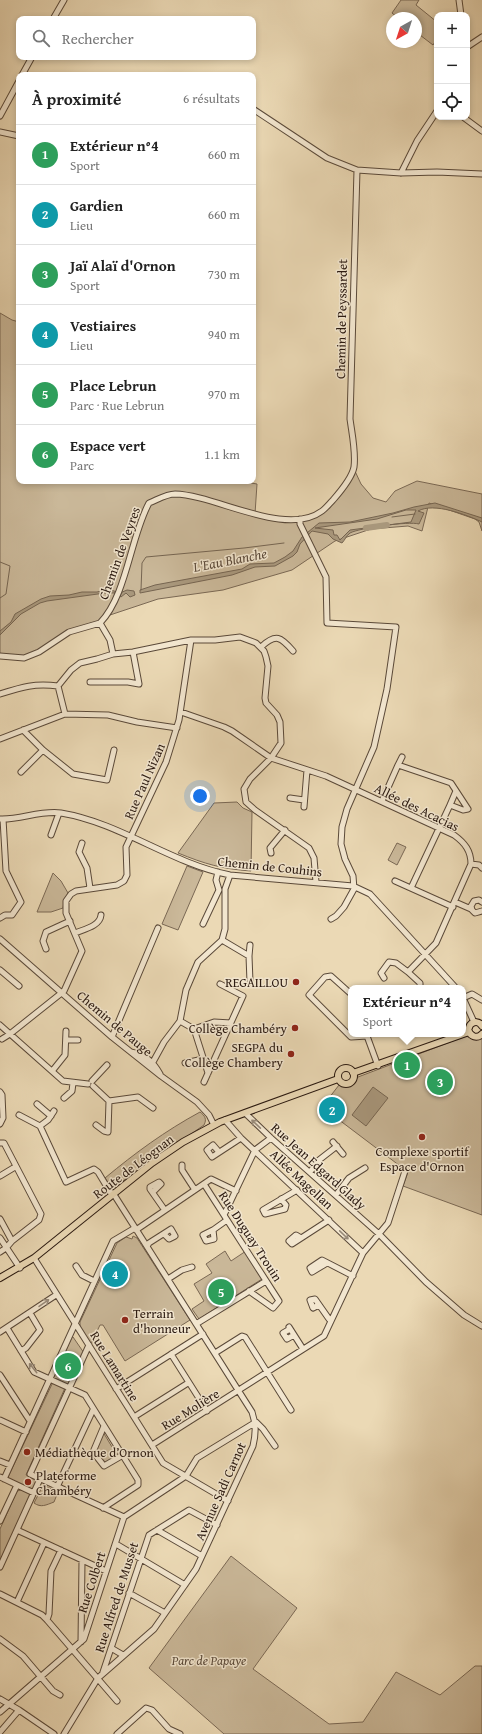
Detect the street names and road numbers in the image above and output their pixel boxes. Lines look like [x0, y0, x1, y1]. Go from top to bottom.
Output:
street label: Chemin de Peyssardet [331, 259, 352, 379]
street label: Chemin de Veyres [94, 504, 145, 602]
street label: Rue Paul Nizan [119, 740, 170, 822]
street label: Allée des Acacias [371, 779, 462, 836]
street label: Chemin de Couhins [217, 852, 323, 881]
street label: Chemin de Pauge [73, 986, 157, 1061]
street label: Rue Jean Edgard Glady [267, 1118, 371, 1215]
street label: Route de Léognan [89, 1129, 178, 1203]
street label: Allée Magellan [266, 1145, 338, 1214]
street label: Rue Duguay Trouin [214, 1187, 287, 1286]
street label: Rue Lamartine [85, 1327, 144, 1405]
street label: Rue Molière [157, 1384, 223, 1435]
street label: Avenue Sadi Carnot [190, 1439, 251, 1543]
street label: Rue Alfred de Musset [90, 1539, 143, 1655]
street label: Rue Colbert [73, 1549, 110, 1615]

